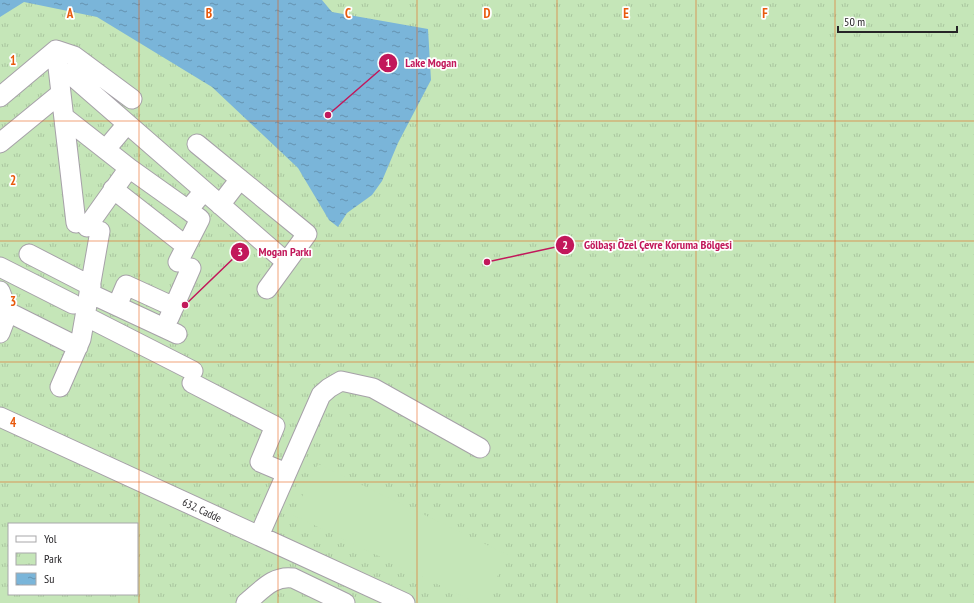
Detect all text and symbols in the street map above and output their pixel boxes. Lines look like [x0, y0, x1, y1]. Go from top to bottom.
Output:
text: A [66, 5, 74, 22]
text: B [206, 5, 212, 22]
text: C [345, 5, 351, 22]
text: D [484, 5, 491, 22]
text: E [623, 5, 629, 22]
text: F [762, 5, 768, 22]
scale bar [838, 8, 957, 34]
text: 50 m [844, 14, 865, 29]
callout: Lake Mogan [378, 51, 465, 75]
text: 1 [10, 52, 16, 69]
text: 1 [385, 55, 391, 70]
text: Lake Mogan [405, 55, 457, 70]
text: 2 [10, 172, 16, 189]
callout: Gölbaşı Özel Çevre Koruma Bölgesi [555, 233, 740, 257]
text: 2 [562, 237, 568, 252]
text: Gölbaşı Özel Çevre Koruma Bölgesi [584, 237, 732, 252]
callout: Mogan Parkı [230, 240, 319, 264]
text: 3 [237, 244, 243, 259]
text: Mogan Parkı [259, 244, 312, 259]
text: 3 [10, 293, 16, 310]
text: 4 [10, 414, 17, 431]
street label: 632. Cadde [180, 495, 224, 525]
legend [8, 523, 138, 595]
text: Yol [44, 531, 57, 546]
text: Park [44, 551, 62, 566]
text: Su [44, 571, 54, 586]

